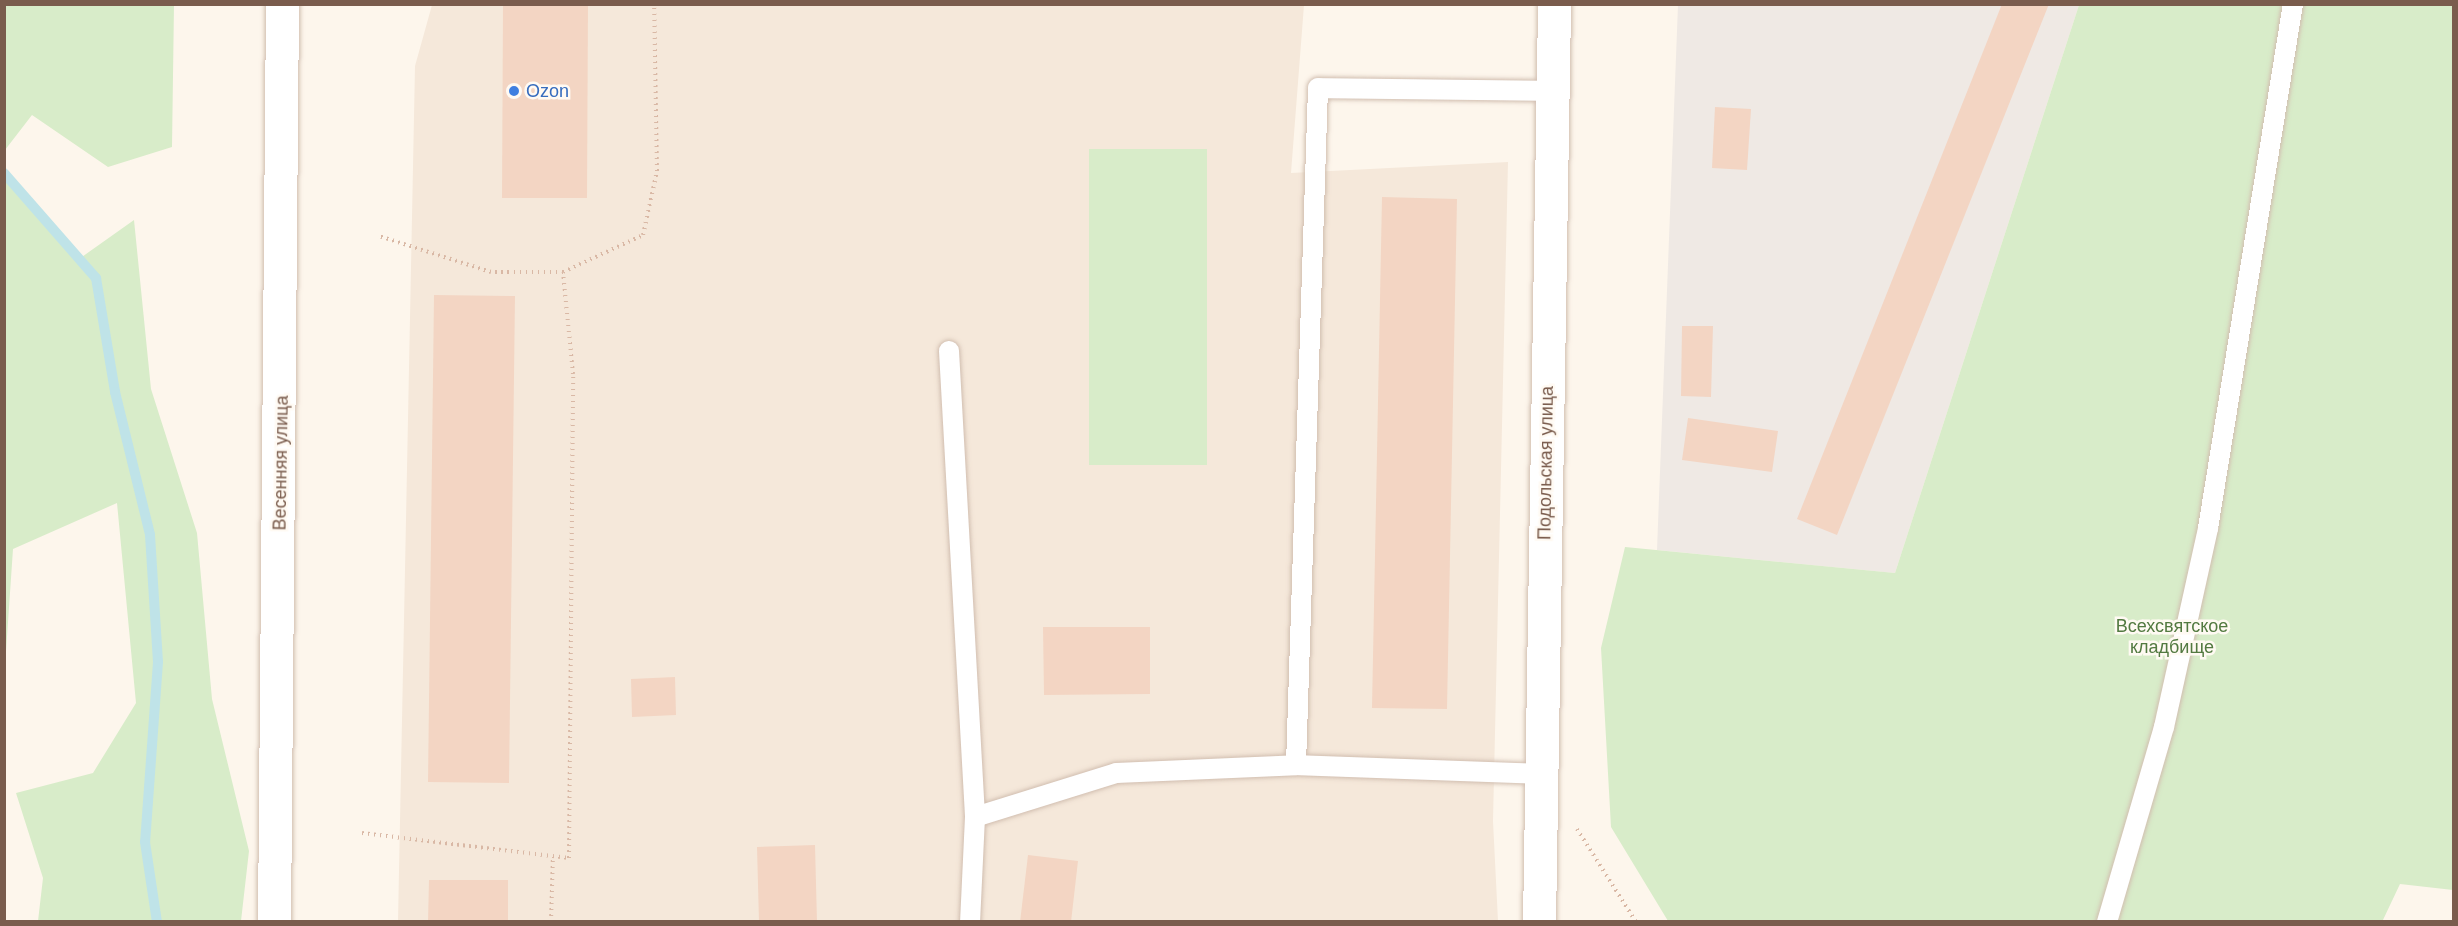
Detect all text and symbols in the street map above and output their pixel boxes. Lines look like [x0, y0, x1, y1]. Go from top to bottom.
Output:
place label: Ozon [526, 80, 569, 102]
marker: Ozon [507, 84, 521, 98]
street label: Подольская улица [1534, 386, 1558, 540]
street label: Весенняя улица [269, 395, 293, 531]
park label: Всехсвятское кладбище [2116, 616, 2228, 658]

